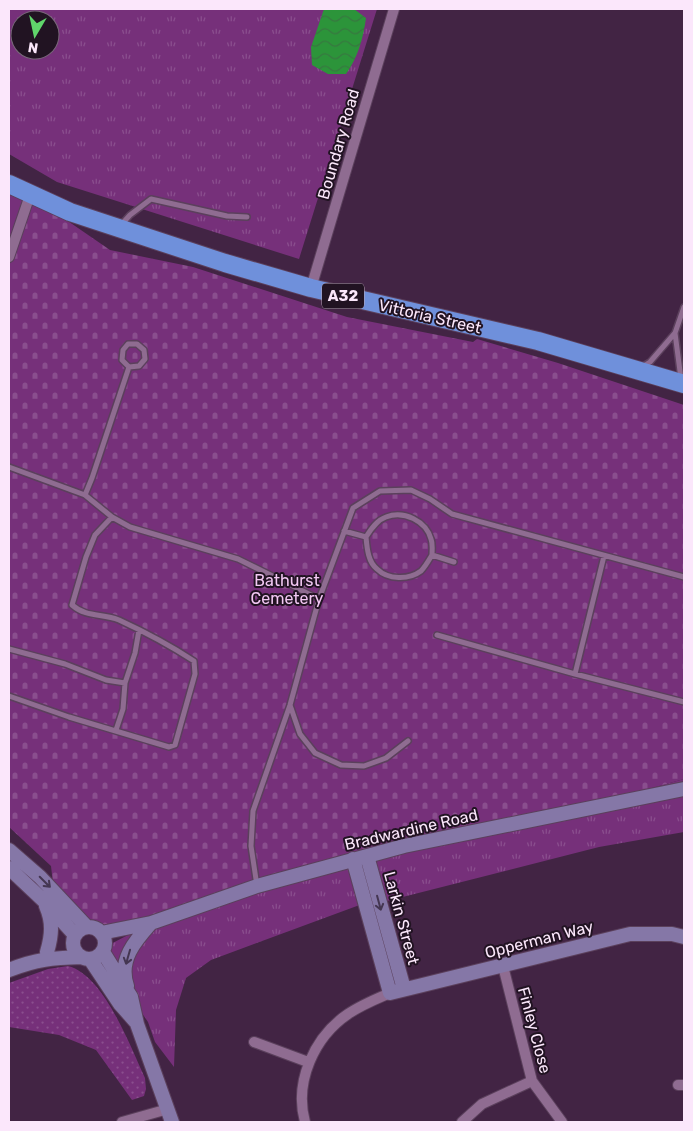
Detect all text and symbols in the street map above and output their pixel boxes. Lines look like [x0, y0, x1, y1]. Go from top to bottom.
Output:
north arrow [10, 10, 60, 60]
text: N [27, 38, 39, 57]
street label: Boundary Road [314, 87, 363, 201]
road number: A32 [322, 284, 364, 308]
street label: Vittoria Street [377, 295, 483, 338]
park label: Bathurst Cemetery [251, 571, 324, 608]
street label: Bradwardine Road [343, 805, 480, 854]
street label: Larkin Street [380, 869, 423, 967]
one-way arrow [39, 876, 51, 888]
one-way arrow [375, 894, 385, 910]
street label: Opperman Way [483, 917, 596, 962]
one-way arrow [122, 949, 132, 965]
street label: Finley Close [514, 985, 555, 1075]

